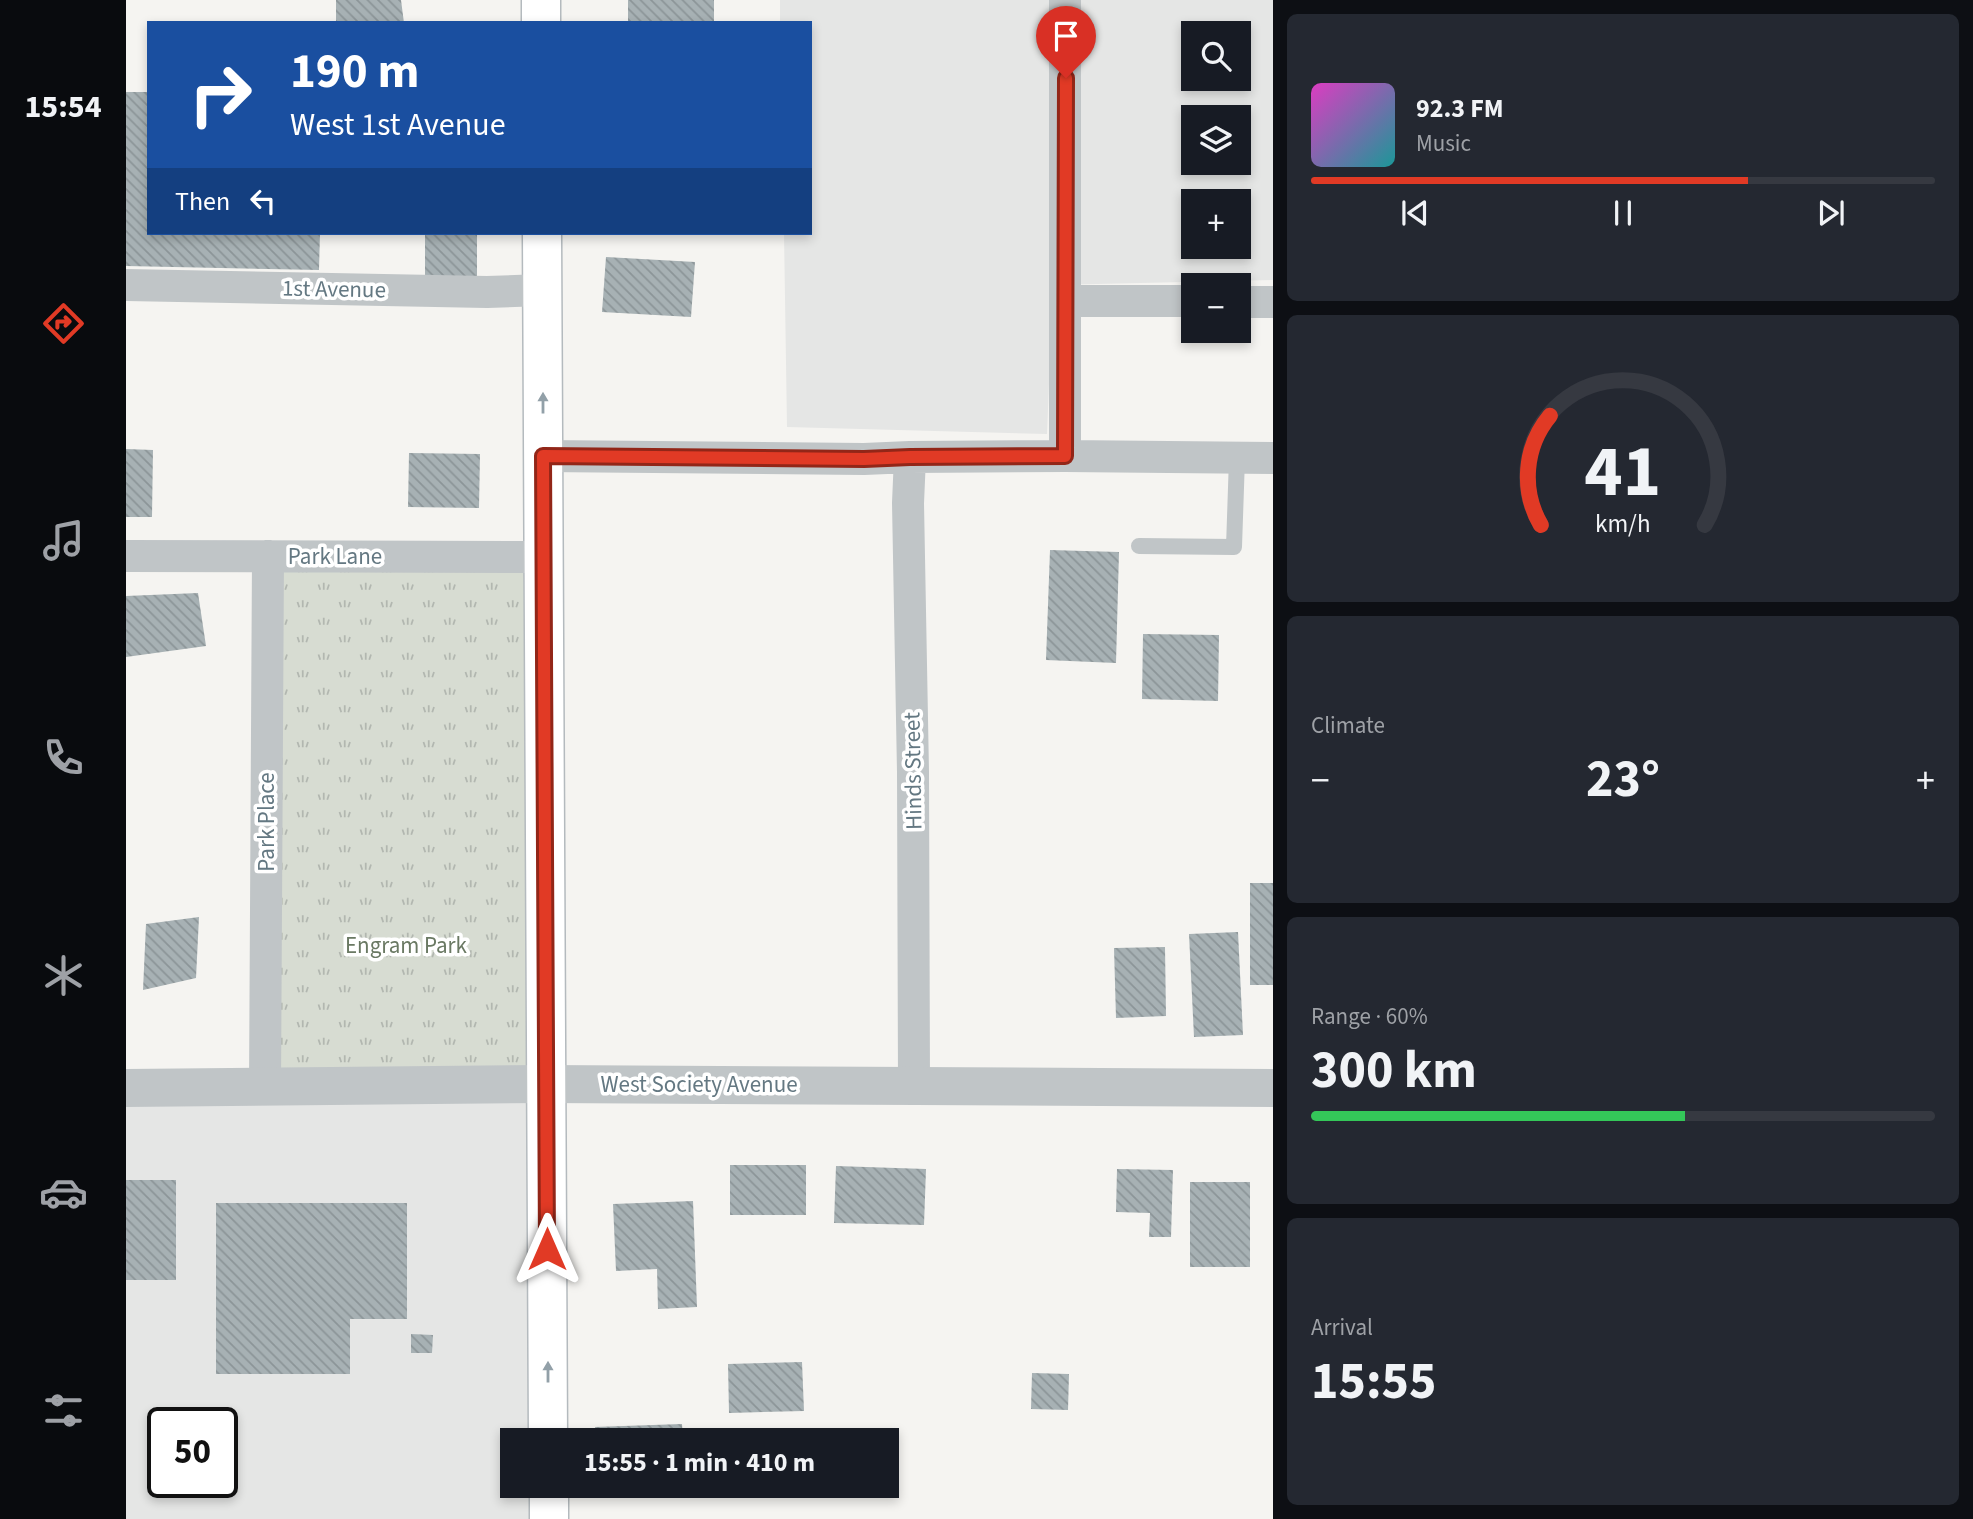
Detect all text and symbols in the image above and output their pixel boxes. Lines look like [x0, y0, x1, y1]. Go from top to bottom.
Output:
pin [1036, 6, 1096, 78]
icon: arrive [1047, 17, 1085, 55]
map controls [1181, 21, 1251, 343]
button: search [1181, 21, 1251, 91]
text: 190 m [290, 37, 419, 107]
icon: right [175, 49, 266, 140]
text: 15:54 [24, 84, 102, 130]
text: 92.3 FM [1416, 90, 1504, 127]
text: West 1st Avenue [290, 102, 506, 148]
button: layers [1181, 105, 1251, 175]
text: Music [1416, 127, 1471, 160]
icon: left [244, 182, 282, 220]
text: Then [175, 183, 230, 220]
button: + [1181, 189, 1251, 259]
icon: previous [1396, 194, 1434, 232]
icon: pause [1604, 194, 1642, 232]
icon: next [1812, 194, 1850, 232]
street label: 1st Avenue [282, 272, 386, 306]
button: − [1181, 273, 1251, 343]
icon: directions [39, 299, 88, 348]
one-way arrow [537, 392, 548, 414]
text: 41 [1585, 420, 1661, 524]
text: km/h [1595, 505, 1651, 541]
icon: music [39, 516, 88, 565]
street label: Park Lane [288, 540, 382, 573]
text: Climate [1311, 709, 1385, 742]
street label: Hinds Street [895, 712, 931, 830]
icon: phone [39, 733, 88, 782]
text: 23° [1586, 743, 1660, 817]
text: − [1311, 754, 1330, 808]
text: + [1916, 754, 1935, 808]
street label: Park Place [250, 772, 283, 872]
park label: Engram Park [345, 929, 468, 962]
icon: climate [39, 951, 88, 1000]
text: Range · 60% [1311, 1000, 1428, 1033]
text: 300 km [1311, 1034, 1477, 1108]
street label: West Society Avenue [600, 1068, 798, 1101]
icon: car [39, 1168, 88, 1217]
position arrow [510, 1212, 584, 1286]
text: Arrival [1311, 1311, 1373, 1344]
text: 15:55 [1311, 1345, 1436, 1419]
one-way arrow [542, 1361, 554, 1383]
icon: filters [39, 1386, 88, 1435]
speed limit sign: 50 [147, 1407, 238, 1498]
text: 15:55 · 1 min · 410 m [584, 1444, 815, 1481]

